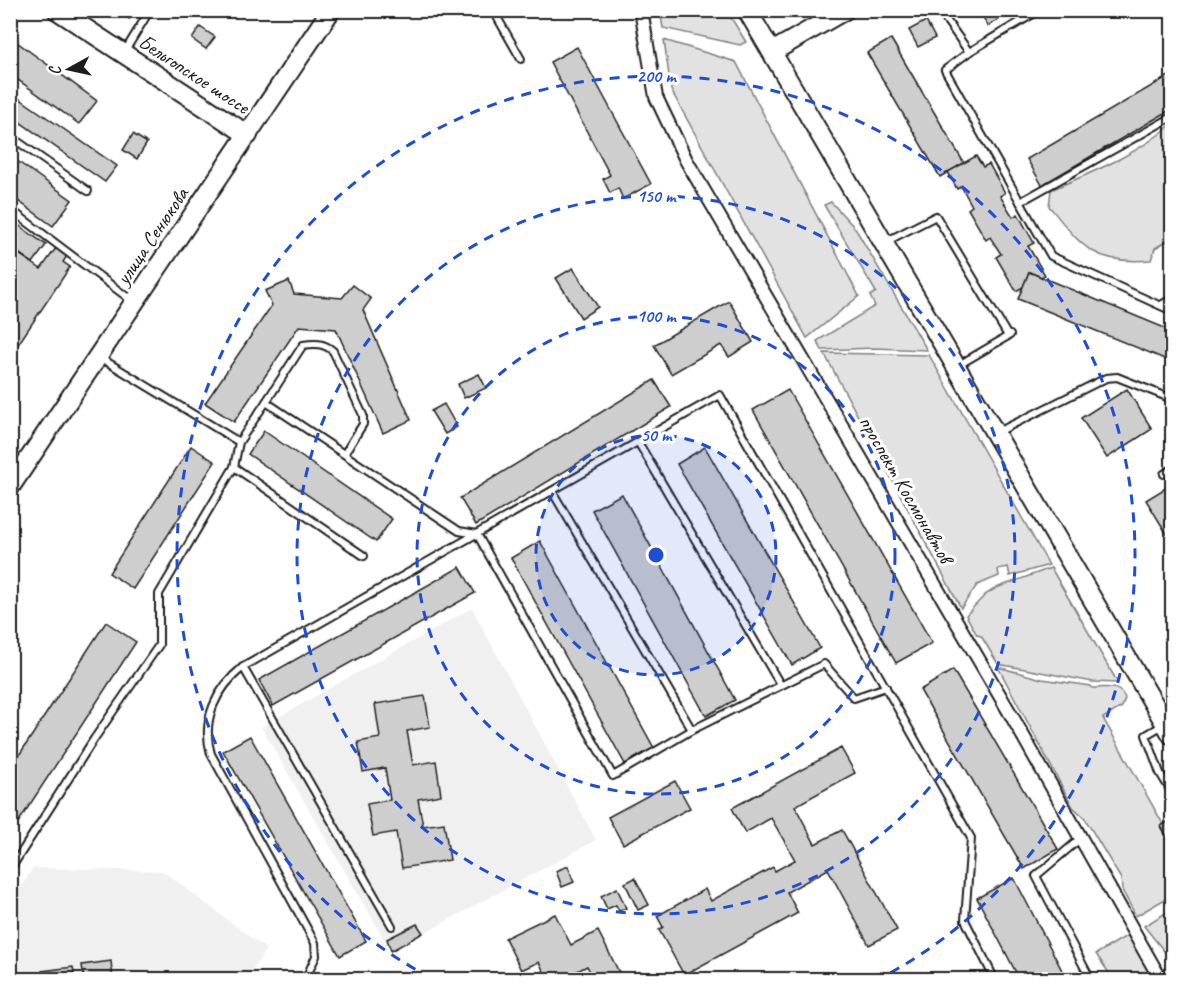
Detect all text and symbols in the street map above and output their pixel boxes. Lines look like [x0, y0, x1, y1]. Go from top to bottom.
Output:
street label: Бельгопское шоссе [134, 29, 255, 120]
north arrow [39, 39, 99, 99]
text: С [44, 64, 66, 76]
text: 200 m [637, 65, 677, 87]
street label: улица Сенюкова [109, 181, 195, 291]
text: 150 m [637, 185, 677, 207]
text: 100 m [637, 305, 677, 327]
street label: проспект Космонавтов [853, 411, 961, 571]
text: 50 m [641, 424, 673, 446]
centre of rings [646, 545, 666, 565]

